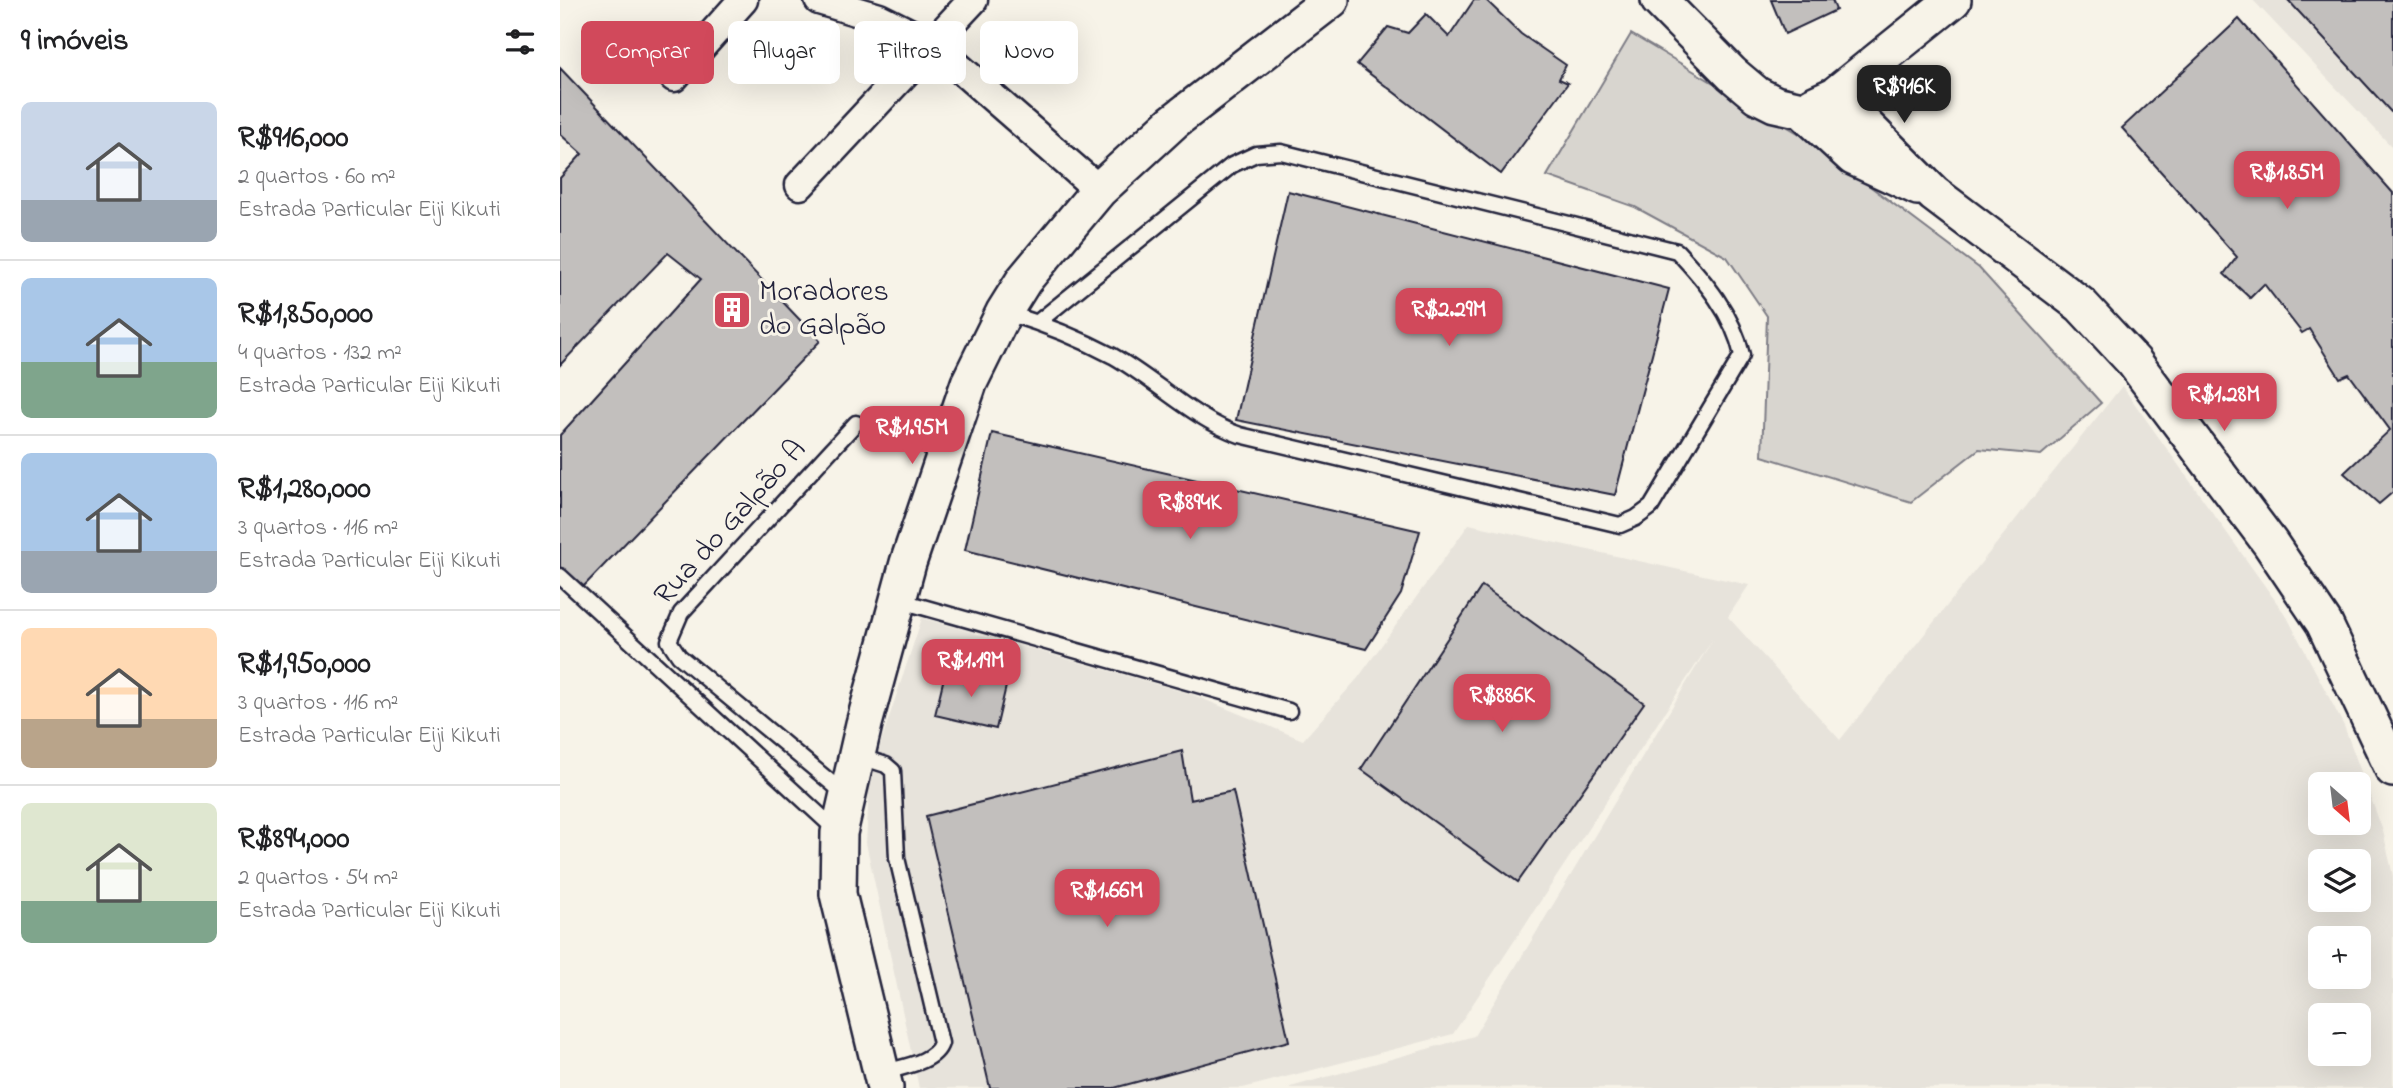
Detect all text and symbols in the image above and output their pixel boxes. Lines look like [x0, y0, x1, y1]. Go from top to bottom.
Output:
text: 9 imóveis [21, 20, 128, 64]
chip: Comprar [581, 21, 714, 84]
chip: Alugar [728, 21, 840, 84]
chip: Filtros [854, 21, 966, 84]
chip: Novo [980, 21, 1078, 84]
icon: filters [501, 23, 539, 61]
pin: R$916K [1847, 66, 1961, 125]
text: R$916K [1873, 71, 1935, 104]
text: R$916,000 [238, 117, 349, 161]
icon: home [77, 130, 161, 214]
pin: R$1.85M [2222, 152, 2352, 211]
text: R$1.85M [2250, 157, 2324, 190]
text: 2 quartos · 60 m² [238, 161, 396, 194]
text: Estrada Particular Eiji Kikuti [238, 194, 501, 227]
place label: Moradores do Galpão [759, 271, 889, 349]
pin: R$2.29M [1384, 288, 1514, 348]
building icon: Moradores do Galpão [711, 289, 753, 331]
text: R$1,850,000 [238, 293, 373, 337]
text: R$2.29M [1411, 294, 1487, 327]
icon: home [77, 306, 161, 390]
text: 4 quartos · 132 m² [238, 337, 402, 370]
text: Estrada Particular Eiji Kikuti [238, 370, 501, 403]
pin: R$1.28M [2159, 374, 2289, 433]
text: R$1.28M [2188, 379, 2260, 412]
pin: R$1.95M [847, 406, 977, 466]
text: R$1.95M [876, 412, 948, 445]
street label: Rua do Galpão A [644, 430, 818, 616]
text: R$1,280,000 [238, 468, 371, 512]
icon: home [77, 481, 161, 565]
pin: R$894K [1133, 482, 1247, 541]
text: R$894K [1159, 487, 1221, 520]
text: 3 quartos · 116 m² [238, 512, 398, 545]
text: Estrada Particular Eiji Kikuti [238, 545, 501, 578]
pin: R$1.19M [906, 640, 1036, 699]
text: R$1,950,000 [238, 643, 371, 687]
text: R$1.19M [938, 645, 1004, 678]
icon: home [77, 656, 161, 740]
pin: R$886K [1445, 674, 1559, 734]
text: R$886K [1469, 680, 1535, 713]
text: 3 quartos · 116 m² [238, 687, 398, 720]
text: Estrada Particular Eiji Kikuti [238, 720, 501, 753]
north arrow [2308, 772, 2371, 835]
map controls [2308, 772, 2371, 1066]
text: R$894,000 [238, 818, 349, 862]
icon: home [77, 831, 161, 915]
button: layers [2308, 849, 2371, 912]
text: 2 quartos · 54 m² [238, 862, 398, 895]
pin: R$1.66M [1042, 870, 1172, 929]
text: R$1.66M [1071, 875, 1143, 908]
text: Estrada Particular Eiji Kikuti [238, 895, 501, 928]
button: + [2308, 926, 2371, 989]
button: − [2308, 1003, 2371, 1066]

